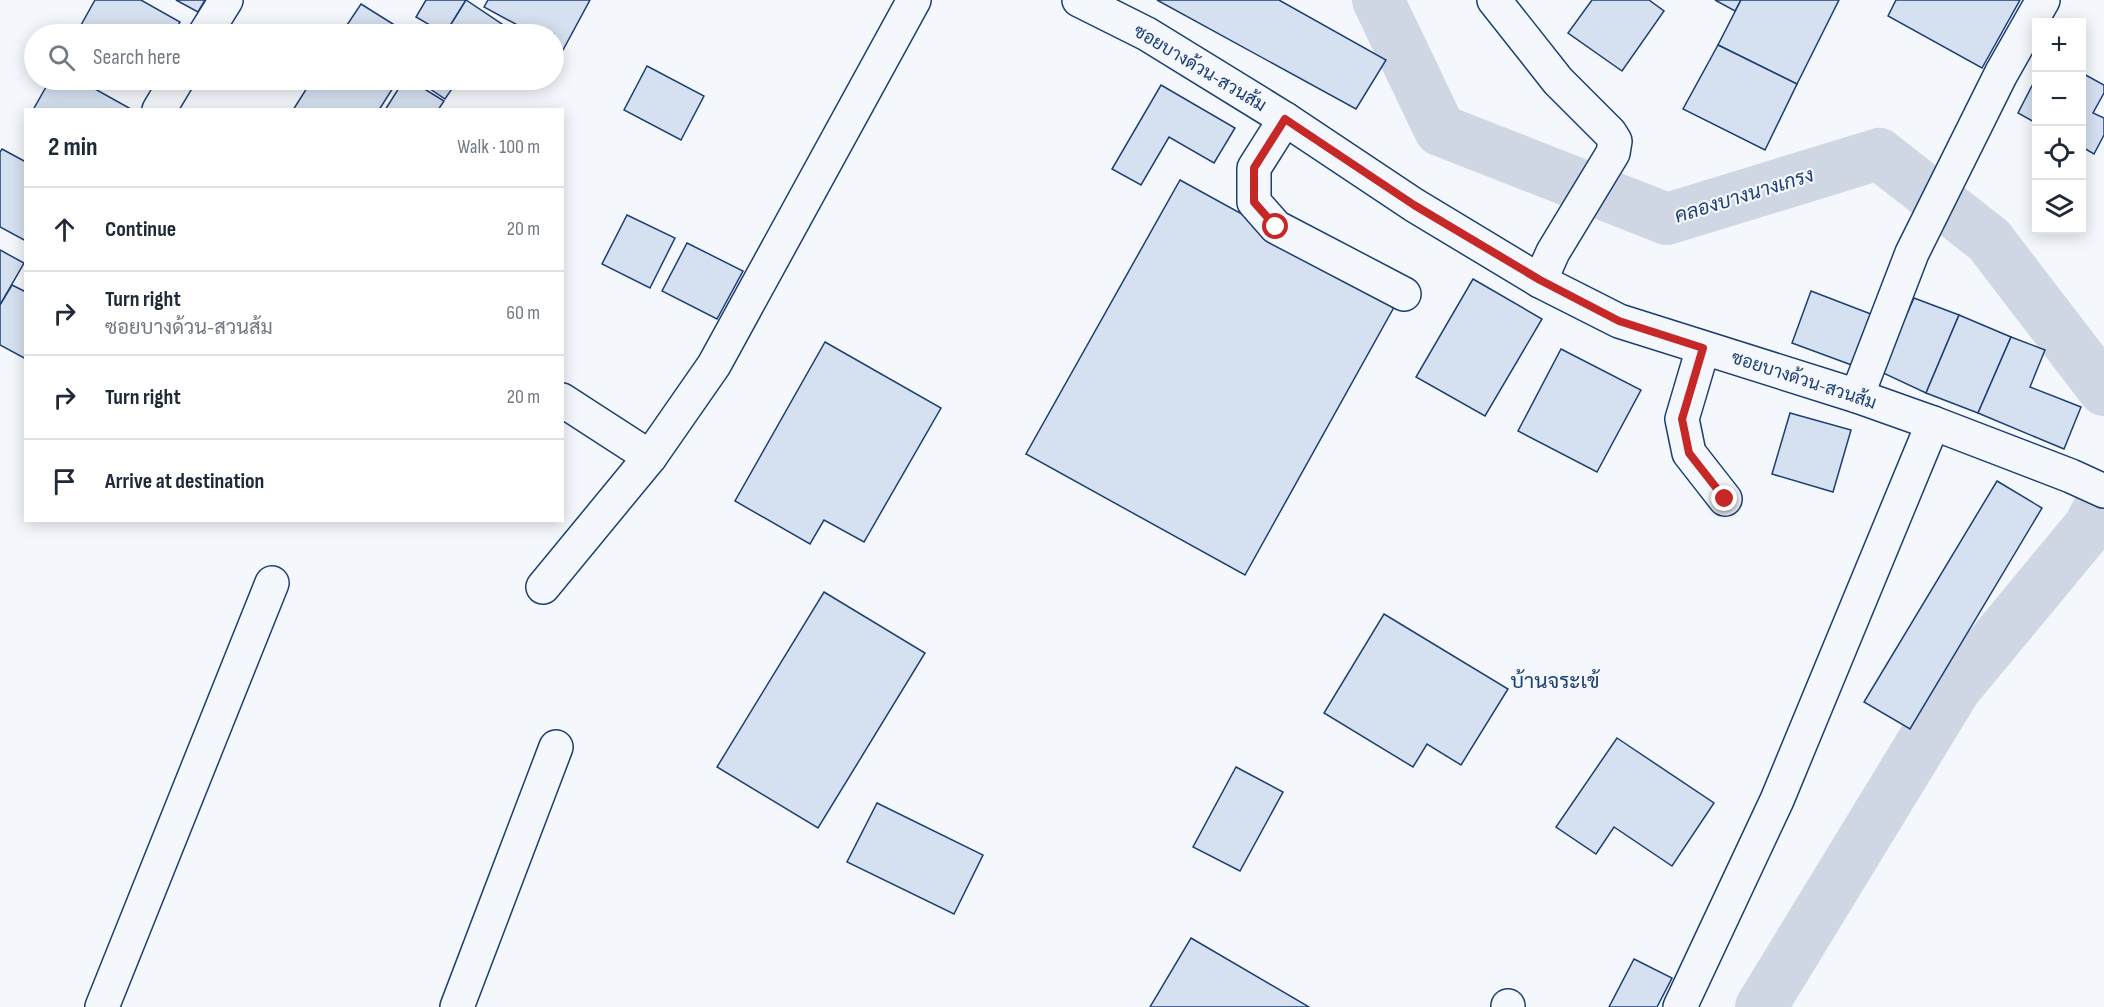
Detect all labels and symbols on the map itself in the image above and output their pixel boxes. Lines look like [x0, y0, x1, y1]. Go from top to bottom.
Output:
street label: ซอยบางด้วน-สวนส้ม [1130, 19, 1271, 116]
water label: คลองบางนางเกรง [1672, 163, 1817, 229]
route start [1262, 213, 1288, 239]
street label: ซอยบางด้วน-สวนส้ม [1729, 345, 1880, 414]
route end [1711, 485, 1737, 511]
district label: บ้านจระเข้ [1510, 669, 1601, 694]

